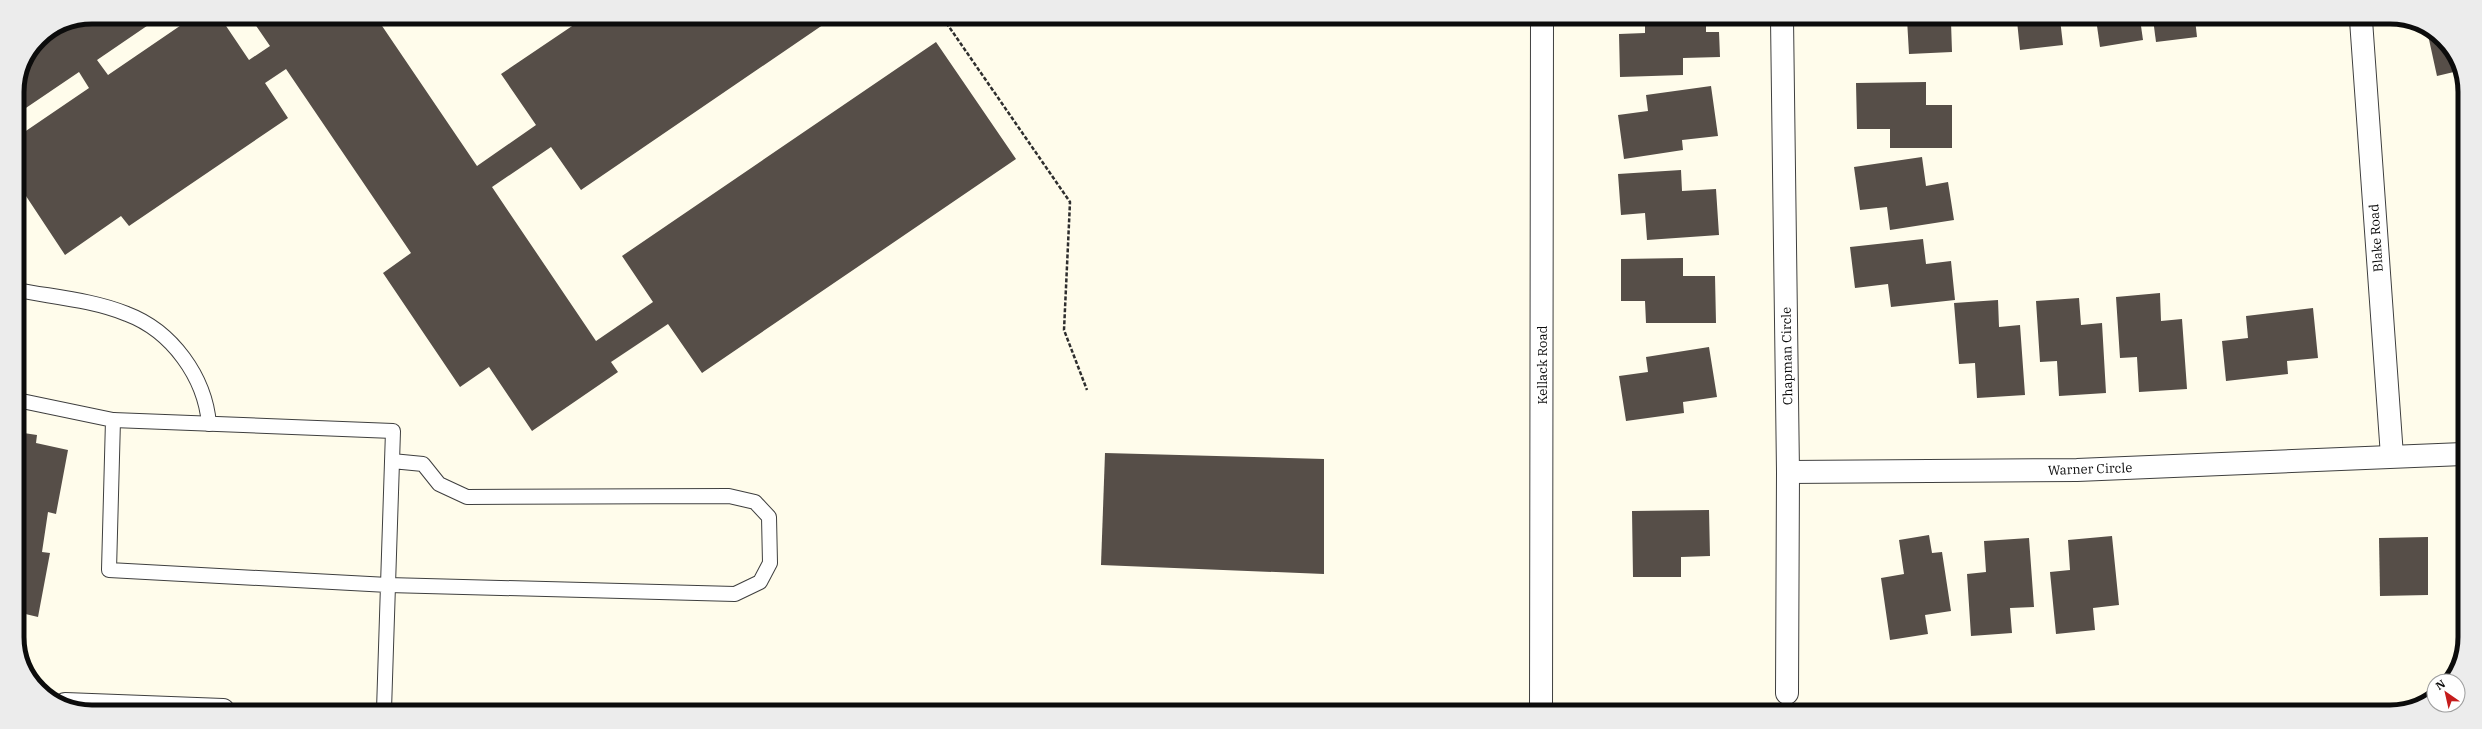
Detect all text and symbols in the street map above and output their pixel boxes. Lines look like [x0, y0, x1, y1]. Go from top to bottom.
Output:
street label: Blake Road [2365, 203, 2387, 273]
street label: Chapman Circle [1778, 307, 1796, 405]
street label: Kellack Road [1534, 325, 1551, 405]
street label: Warner Circle [2047, 459, 2133, 479]
north arrow [2426, 673, 2466, 713]
text: N [2433, 676, 2448, 693]

